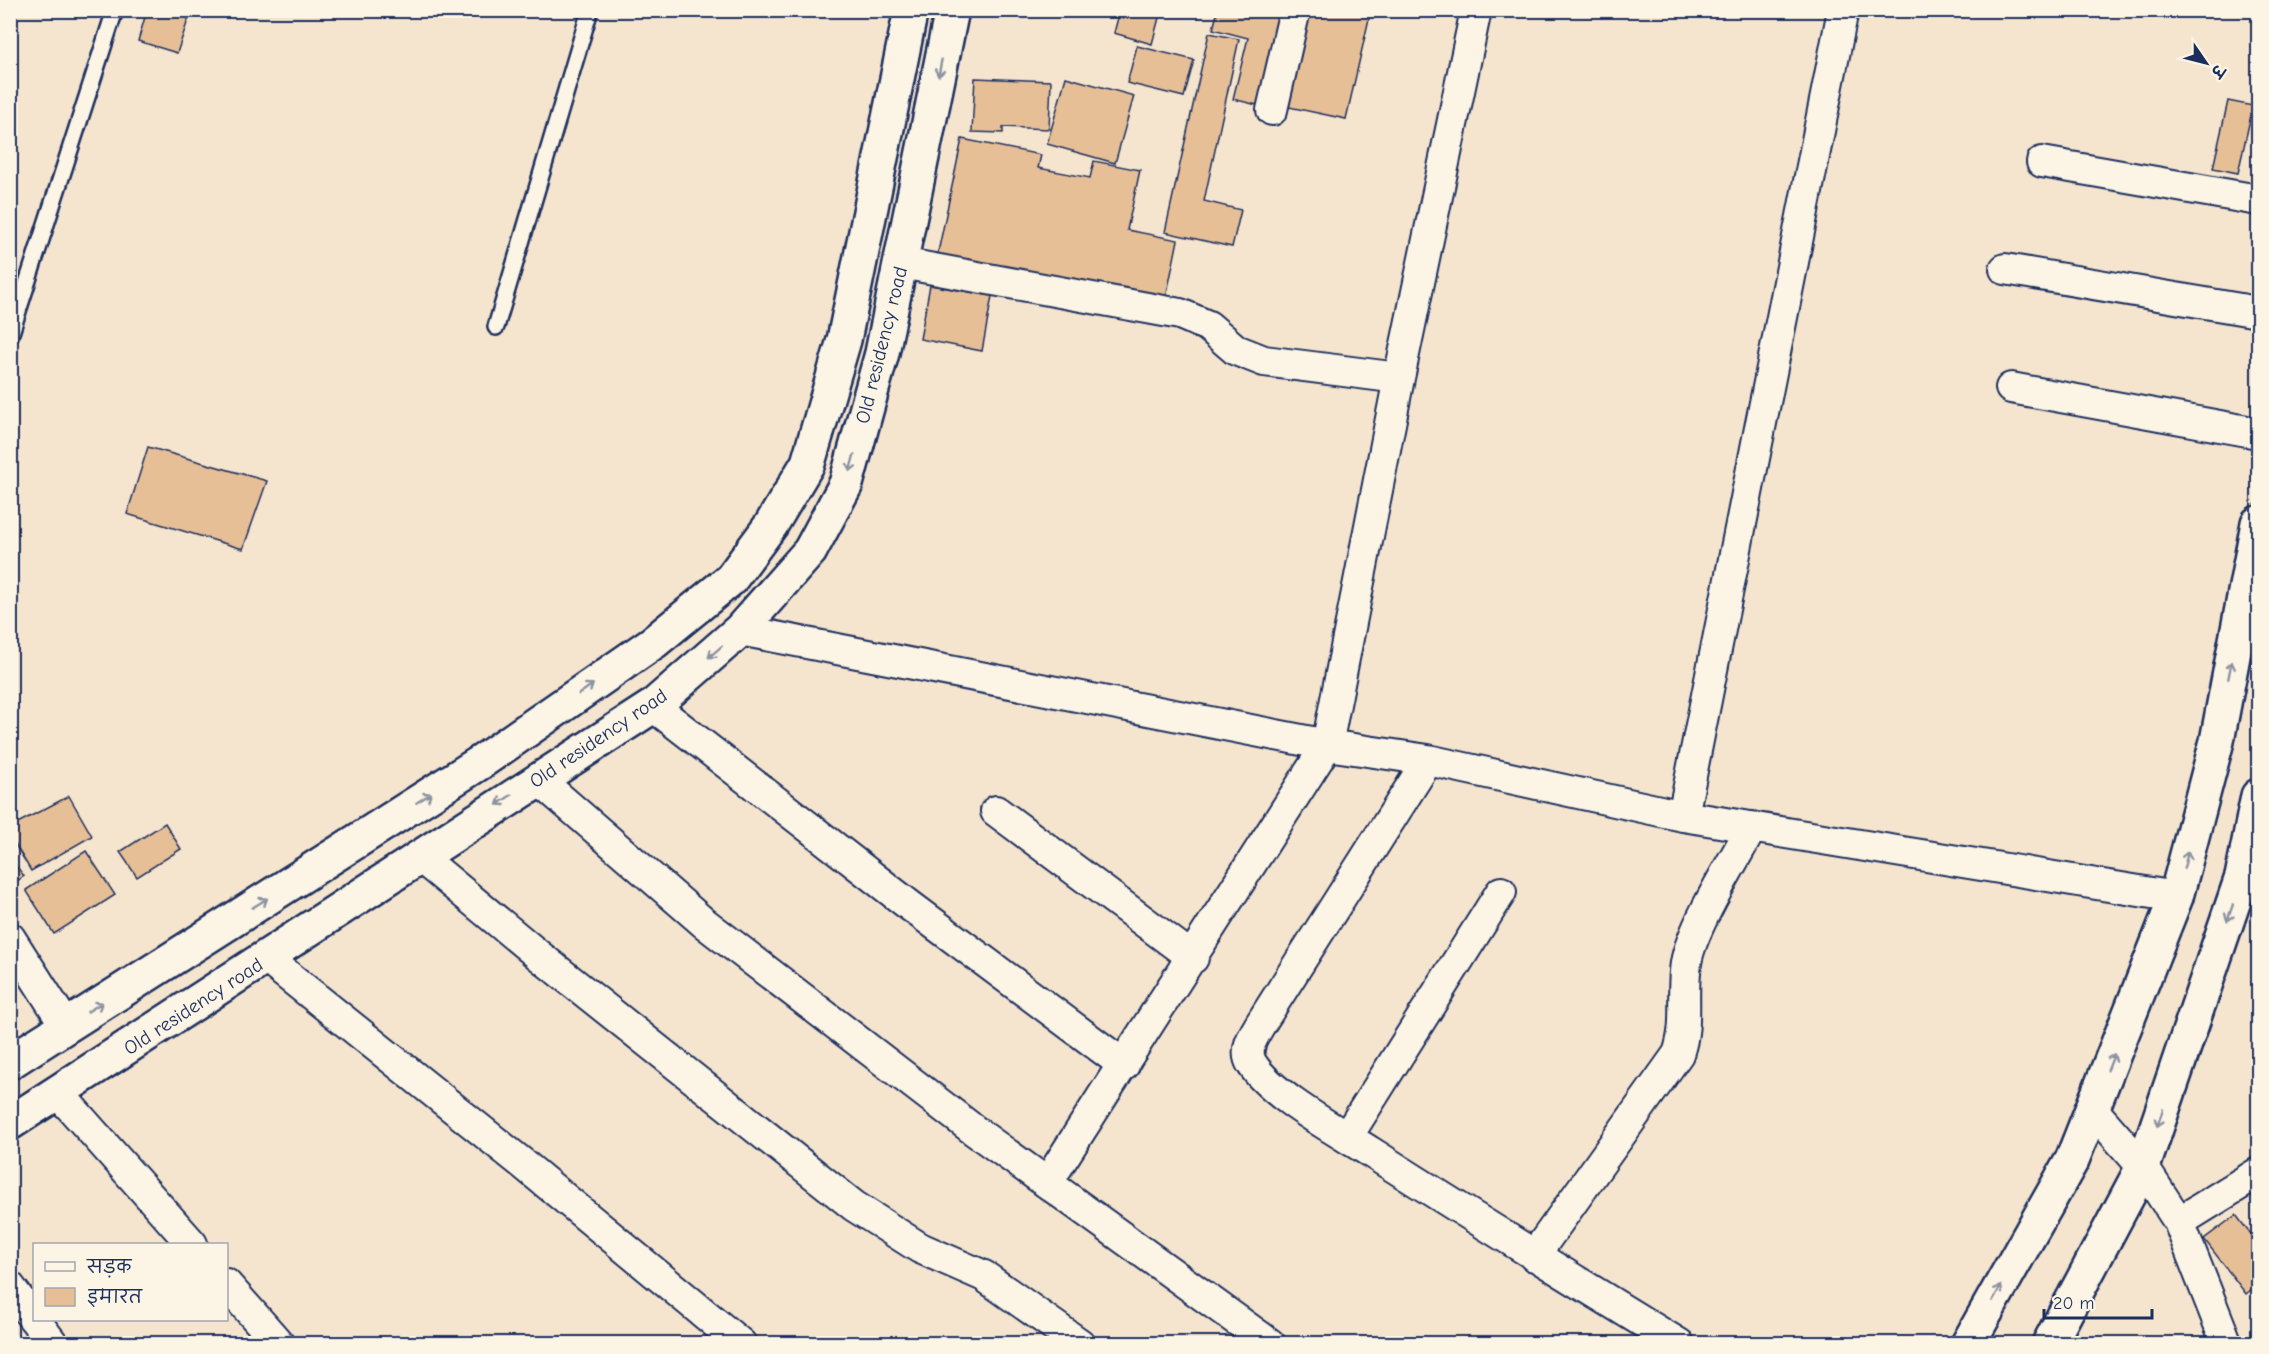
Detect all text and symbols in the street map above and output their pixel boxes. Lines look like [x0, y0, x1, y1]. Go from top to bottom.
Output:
north arrow [2176, 33, 2236, 93]
one-way arrow [934, 58, 945, 77]
text: उ [2206, 60, 2229, 82]
street label: Old residency road [851, 264, 912, 426]
one-way arrow [846, 453, 857, 472]
one-way arrow [708, 645, 723, 659]
one-way arrow [2225, 661, 2236, 680]
one-way arrow [577, 683, 594, 695]
street label: Old residency road [525, 684, 671, 793]
one-way arrow [415, 792, 432, 804]
one-way arrow [496, 794, 513, 807]
one-way arrow [2181, 851, 2192, 870]
one-way arrow [251, 896, 268, 908]
one-way arrow [2224, 903, 2235, 922]
street label: Old residency road [119, 953, 267, 1060]
one-way arrow [86, 1001, 103, 1013]
one-way arrow [2106, 1053, 2117, 1072]
one-way arrow [2154, 1108, 2165, 1127]
legend [33, 1243, 228, 1321]
text: सड़क [86, 1257, 132, 1278]
scale bar [2044, 1282, 2152, 1320]
one-way arrow [1991, 1285, 2003, 1302]
text: इमारत [87, 1287, 143, 1308]
text: 20 m [2053, 1293, 2094, 1314]

